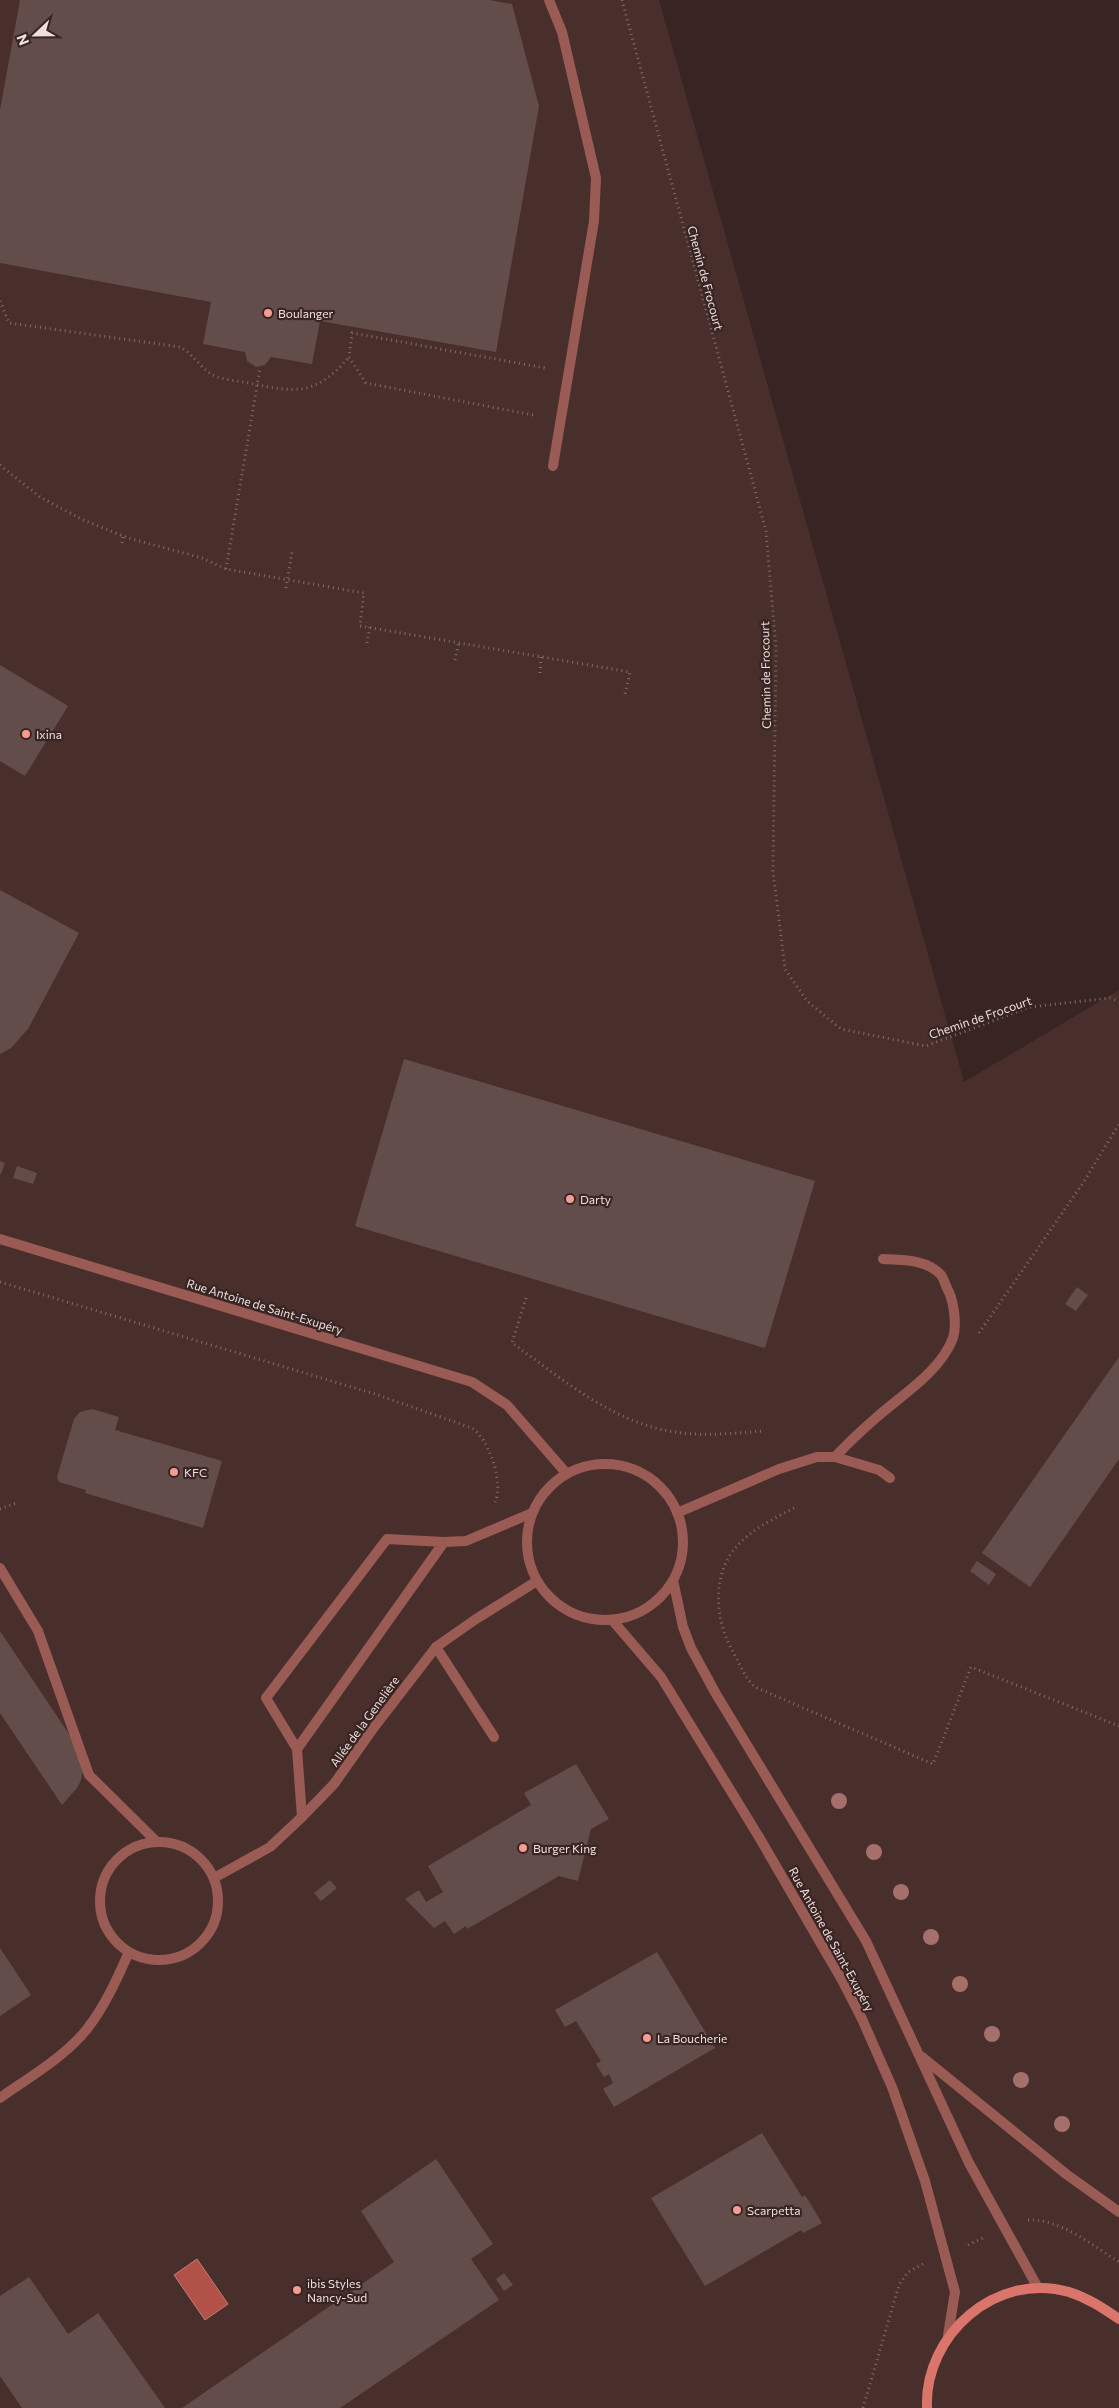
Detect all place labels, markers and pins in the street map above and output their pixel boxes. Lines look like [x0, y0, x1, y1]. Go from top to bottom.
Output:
place label: Boulanger [278, 306, 334, 320]
marker: Boulanger [262, 307, 274, 319]
place label: Ixina [36, 727, 62, 741]
marker: Ixina [20, 728, 32, 740]
place label: Darty [580, 1192, 611, 1206]
marker: Darty [564, 1193, 576, 1205]
place label: KFC [184, 1465, 207, 1479]
marker: KFC [168, 1466, 180, 1478]
place label: Burger King [533, 1841, 597, 1855]
marker: Burger King [517, 1842, 529, 1854]
place label: La Boucherie [657, 2031, 727, 2045]
marker: La Boucherie [641, 2032, 653, 2044]
place label: Scarpetta [747, 2203, 801, 2217]
marker: Scarpetta [731, 2204, 743, 2216]
place label: ibis Styles Nancy-Sud [307, 2276, 367, 2304]
marker: ibis Styles Nancy-Sud [291, 2284, 303, 2296]

